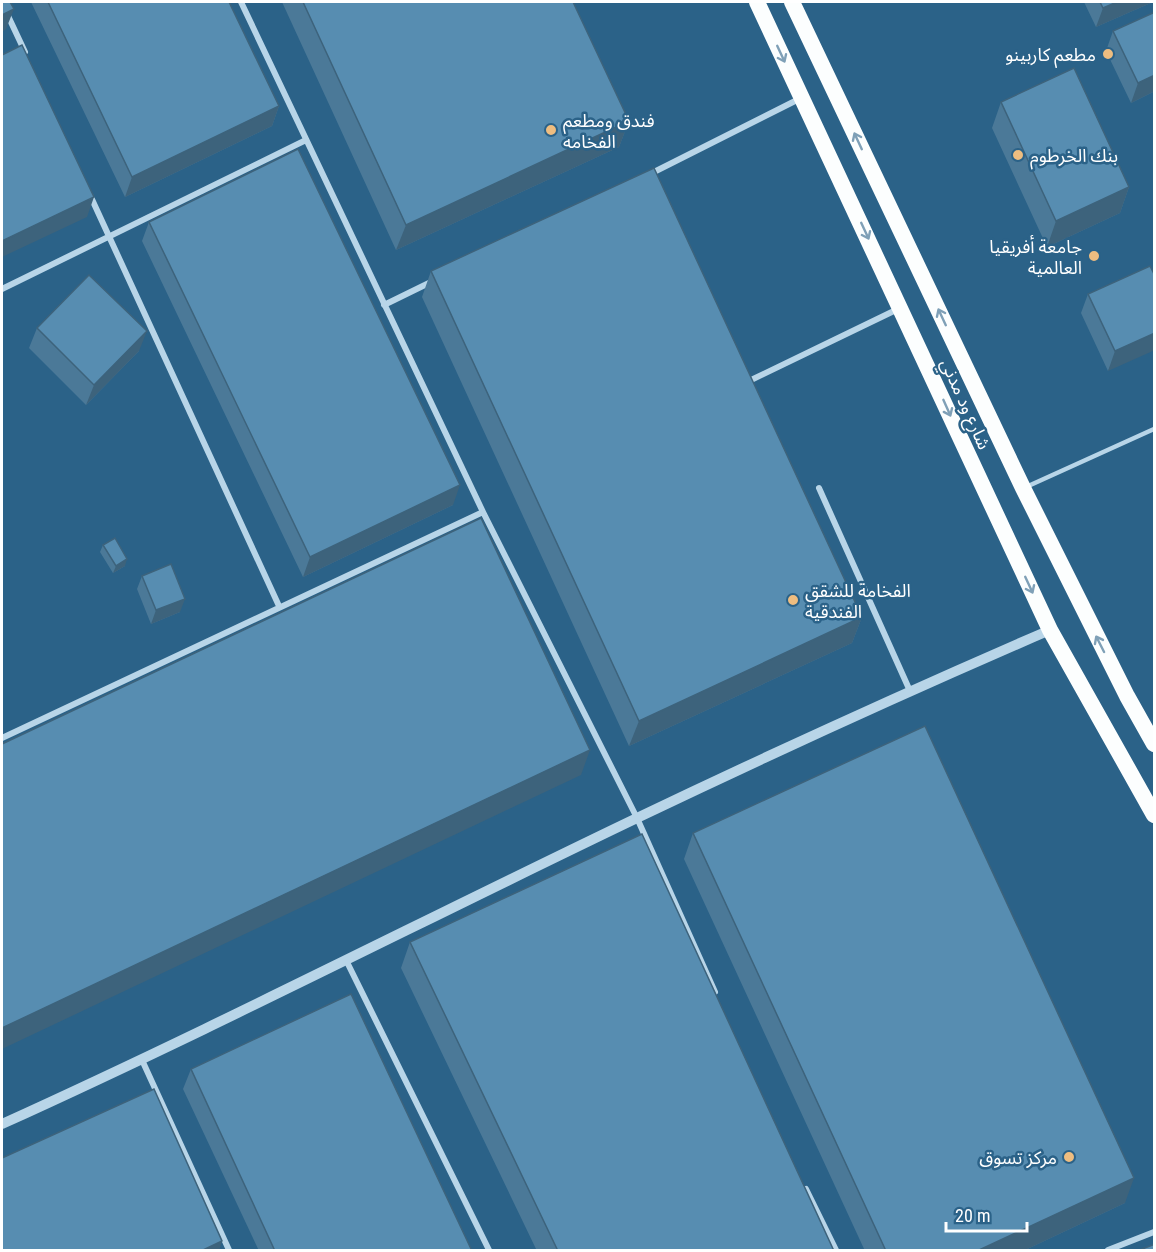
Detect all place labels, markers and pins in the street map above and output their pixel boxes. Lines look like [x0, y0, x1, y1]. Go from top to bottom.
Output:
place label: مطعم كاربينو [1005, 44, 1096, 68]
marker: مطعم كاربينو [1101, 47, 1115, 61]
place label: فندق ومطعم الفخامه [563, 110, 655, 152]
marker: فندق ومطعم الفخامه [544, 123, 558, 137]
place label: بنك الخرطوم [1030, 145, 1118, 170]
marker: بنك الخرطوم [1011, 148, 1025, 162]
place label: جامعة أفريقيا العالمية [989, 235, 1082, 278]
marker: جامعة أفريقيا العالمية [1087, 249, 1101, 263]
place label: الفخامة للشقق الفندقية [805, 580, 911, 622]
marker: الفخامة للشقق الفندقية [786, 593, 800, 607]
place label: مركز تسوق [979, 1147, 1057, 1169]
marker: مركز تسوق [1062, 1150, 1076, 1164]

